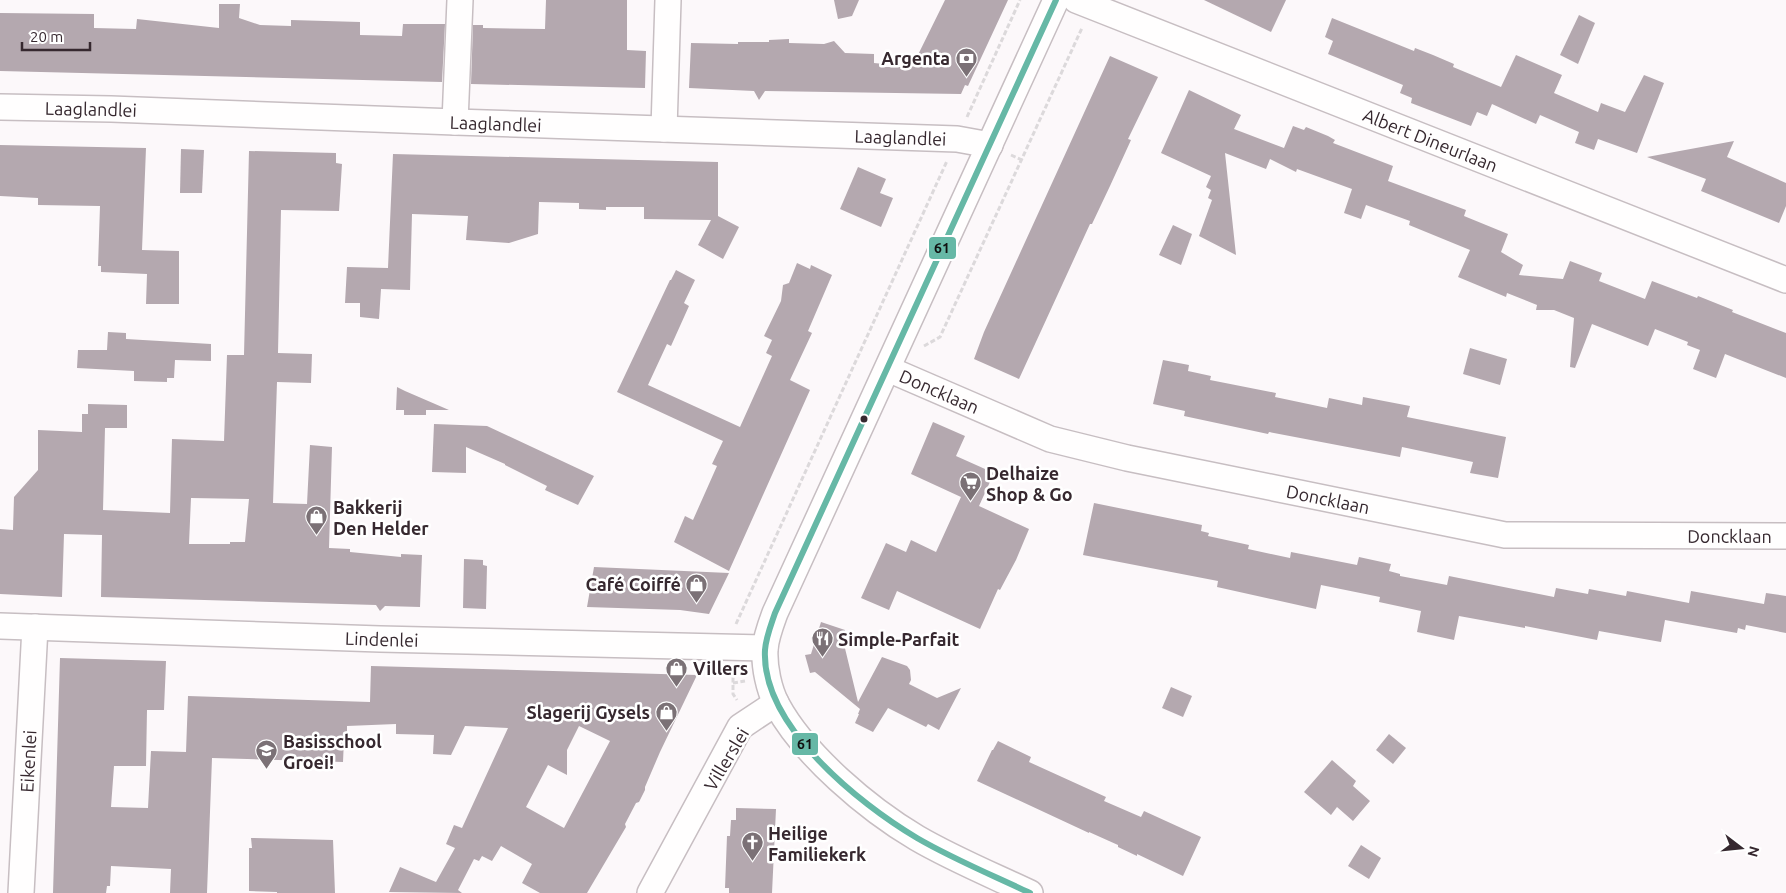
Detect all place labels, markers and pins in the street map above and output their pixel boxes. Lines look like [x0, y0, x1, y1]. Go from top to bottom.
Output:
bank icon: Argenta [954, 46, 978, 77]
place label: Argenta [881, 48, 950, 68]
unlabelled marker [859, 414, 869, 424]
place label: Delhaize Shop & Go [986, 463, 1073, 504]
supermarket icon: Delhaize Shop & Go [958, 471, 982, 502]
place label: Bakkerij Den Helder [333, 497, 429, 538]
shop icon: Bakkerij Den Helder [305, 505, 329, 536]
shop icon: Café Coiffé [685, 572, 709, 603]
place label: Café Coiffé [585, 574, 681, 594]
restaurant icon: Simple-Parfait [810, 627, 834, 658]
place label: Simple-Parfait [838, 629, 960, 649]
shop icon: Villers [665, 656, 689, 687]
place label: Villers [693, 658, 748, 678]
shop icon: Slagerij Gysels [654, 700, 678, 731]
place label: Slagerij Gysels [527, 702, 650, 722]
place label: Basisschool Groei! [283, 731, 382, 772]
school or university icon: Basisschool Groei! [255, 739, 279, 770]
place label: Heilige Familiekerk [768, 823, 866, 864]
church icon: Heilige Familiekerk [740, 831, 764, 862]

